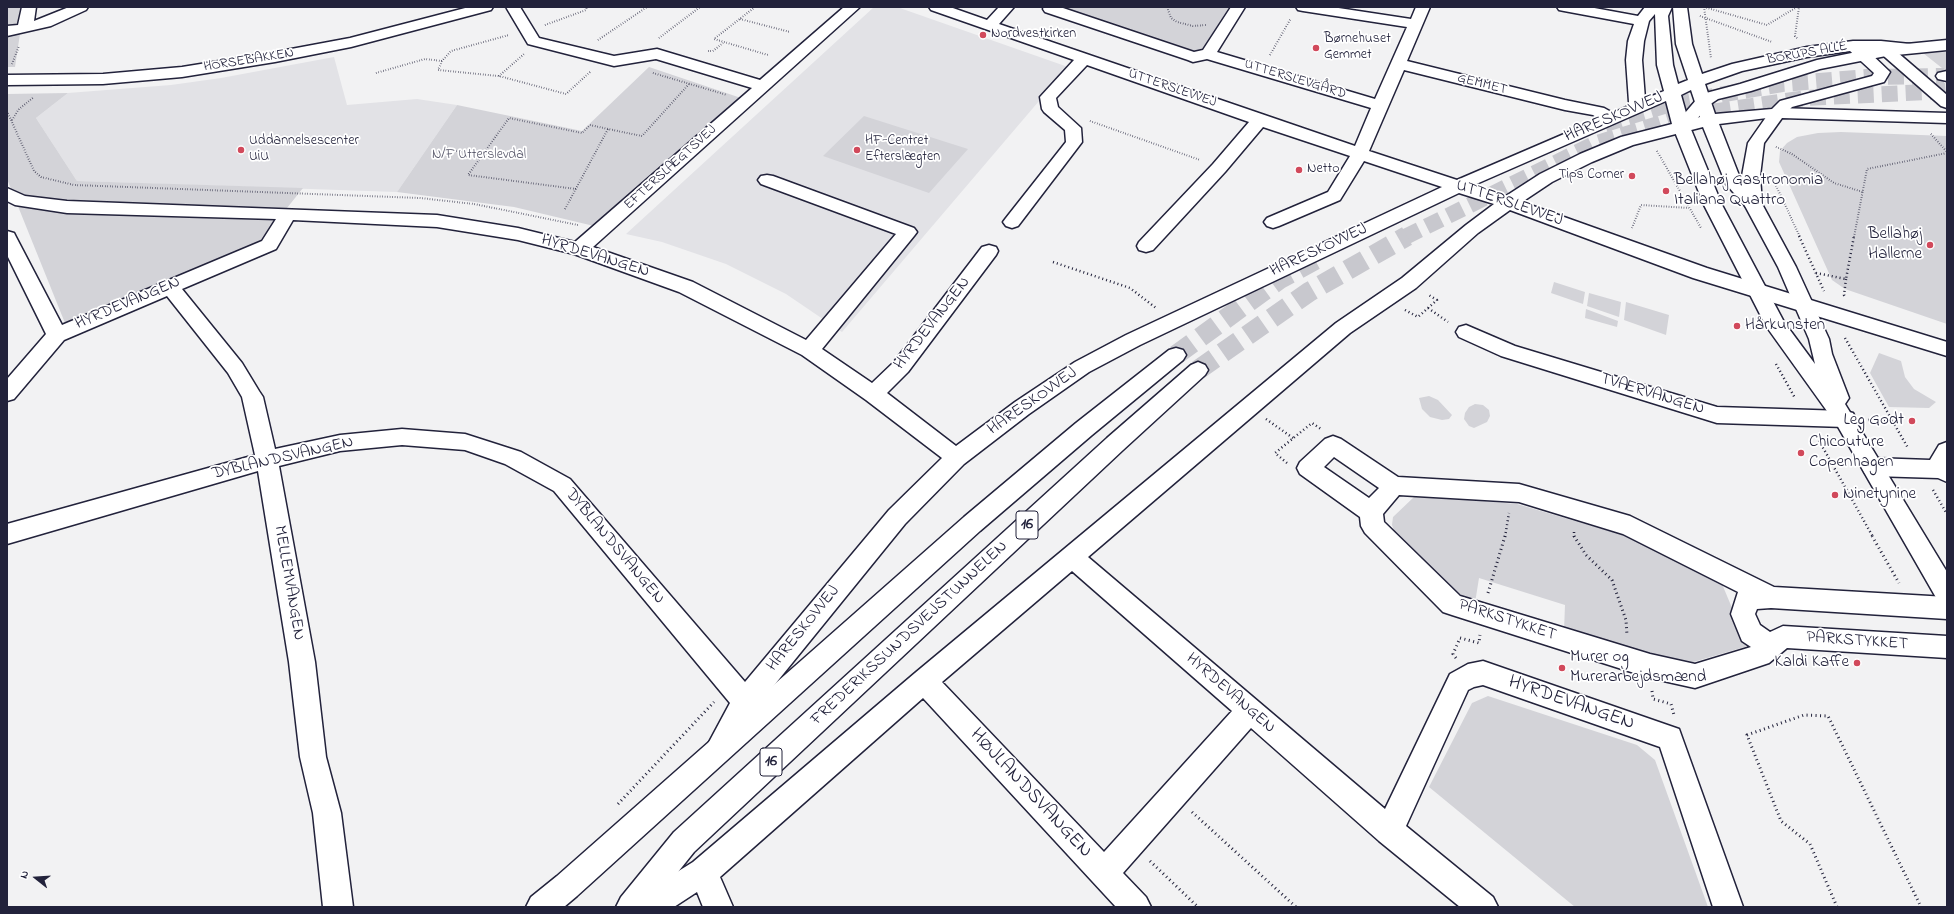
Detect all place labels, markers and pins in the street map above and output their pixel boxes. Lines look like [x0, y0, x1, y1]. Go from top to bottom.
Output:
place label: Nordvestkirken [991, 27, 1076, 43]
marker: Nordvestkirken [978, 30, 988, 40]
place label: Børnehuset Gemmet [1324, 32, 1391, 64]
marker: Børnehuset Gemmet [1311, 43, 1321, 53]
place label: Uddannelsescenter UiU [249, 134, 359, 166]
place label: HF-Centret Efterslægten [865, 134, 940, 166]
marker: Uddannelsescenter UiU [236, 145, 246, 155]
marker: HF-Centret Efterslægten [852, 145, 862, 155]
place label: Netto [1307, 162, 1339, 178]
marker: Netto [1294, 165, 1304, 175]
place label: Tips Corner [1558, 168, 1624, 184]
marker: Tips Corner [1627, 171, 1637, 181]
place label: Bellahøj Gastronomia Italiana Quattro [1674, 171, 1823, 211]
marker: Bellahøj Gastronomia Italiana Quattro [1661, 186, 1671, 196]
place label: Bellahøj Hallerne [1868, 225, 1922, 265]
marker: Bellahøj Hallerne [1925, 240, 1935, 250]
place label: Hårkunsten [1745, 316, 1825, 336]
marker: Hårkunsten [1732, 321, 1742, 331]
place label: Leg Godt [1843, 411, 1904, 431]
marker: Leg Godt [1907, 416, 1917, 426]
place label: Chicouture Copenhagen [1809, 433, 1893, 473]
marker: Chicouture Copenhagen [1796, 448, 1806, 458]
place label: Ninetynine [1843, 485, 1916, 505]
marker: Ninetynine [1830, 490, 1840, 500]
place label: Murer og Murerarbejdsmænd [1570, 648, 1706, 688]
place label: Kaldi Kaffe [1775, 653, 1849, 673]
marker: Kaldi Kaffe [1852, 658, 1862, 668]
marker: Murer og Murerarbejdsmænd [1557, 663, 1567, 673]

